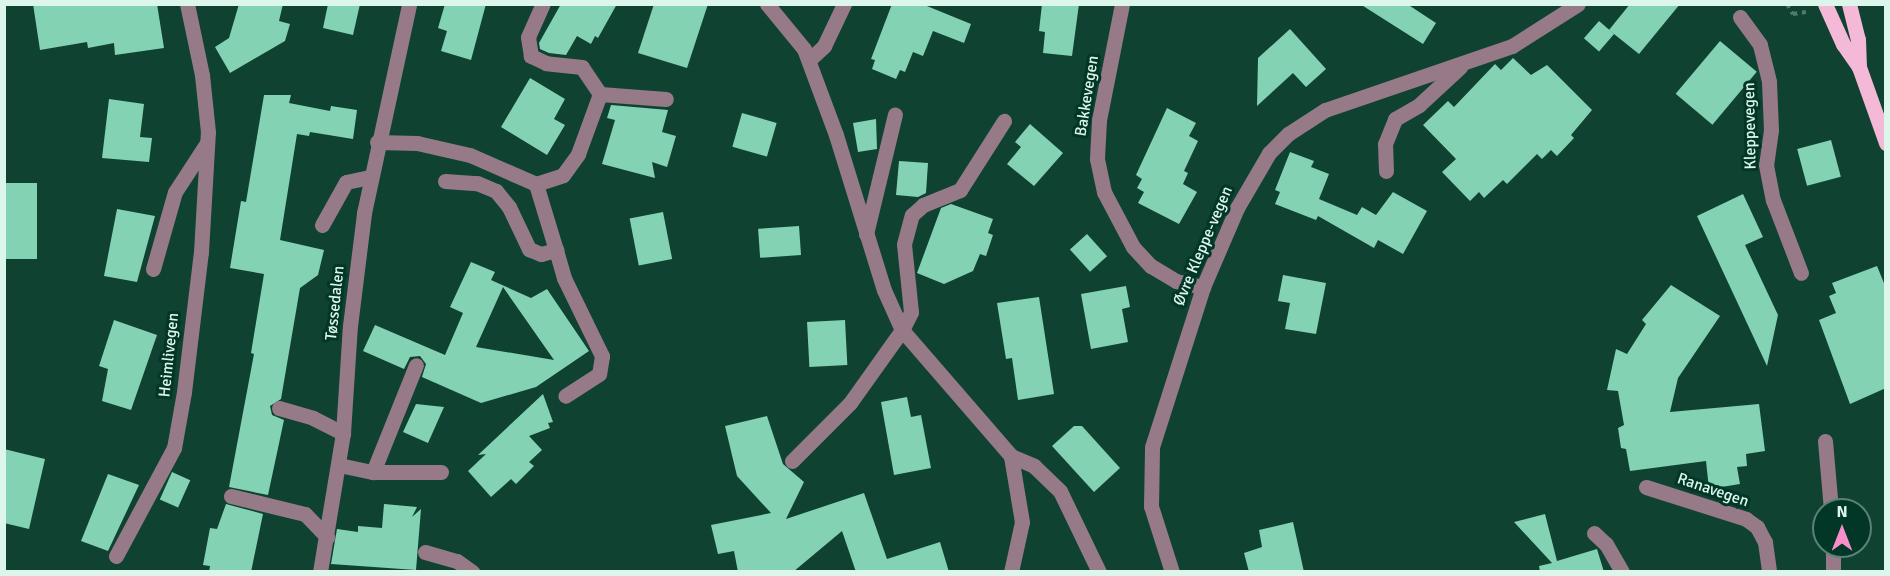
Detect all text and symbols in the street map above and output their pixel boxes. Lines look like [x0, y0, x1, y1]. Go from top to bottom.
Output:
street label: Bakkevegen [1071, 54, 1103, 138]
street label: Kleppevegen [1740, 82, 1760, 170]
street label: Øvre Kleppe-vegen [1169, 183, 1237, 309]
street label: Tøssedalen [322, 265, 348, 341]
street label: Heimlivegen [155, 312, 183, 398]
street label: Ranavegen [1675, 469, 1751, 511]
north arrow [1812, 498, 1872, 558]
text: N [1836, 502, 1848, 522]

